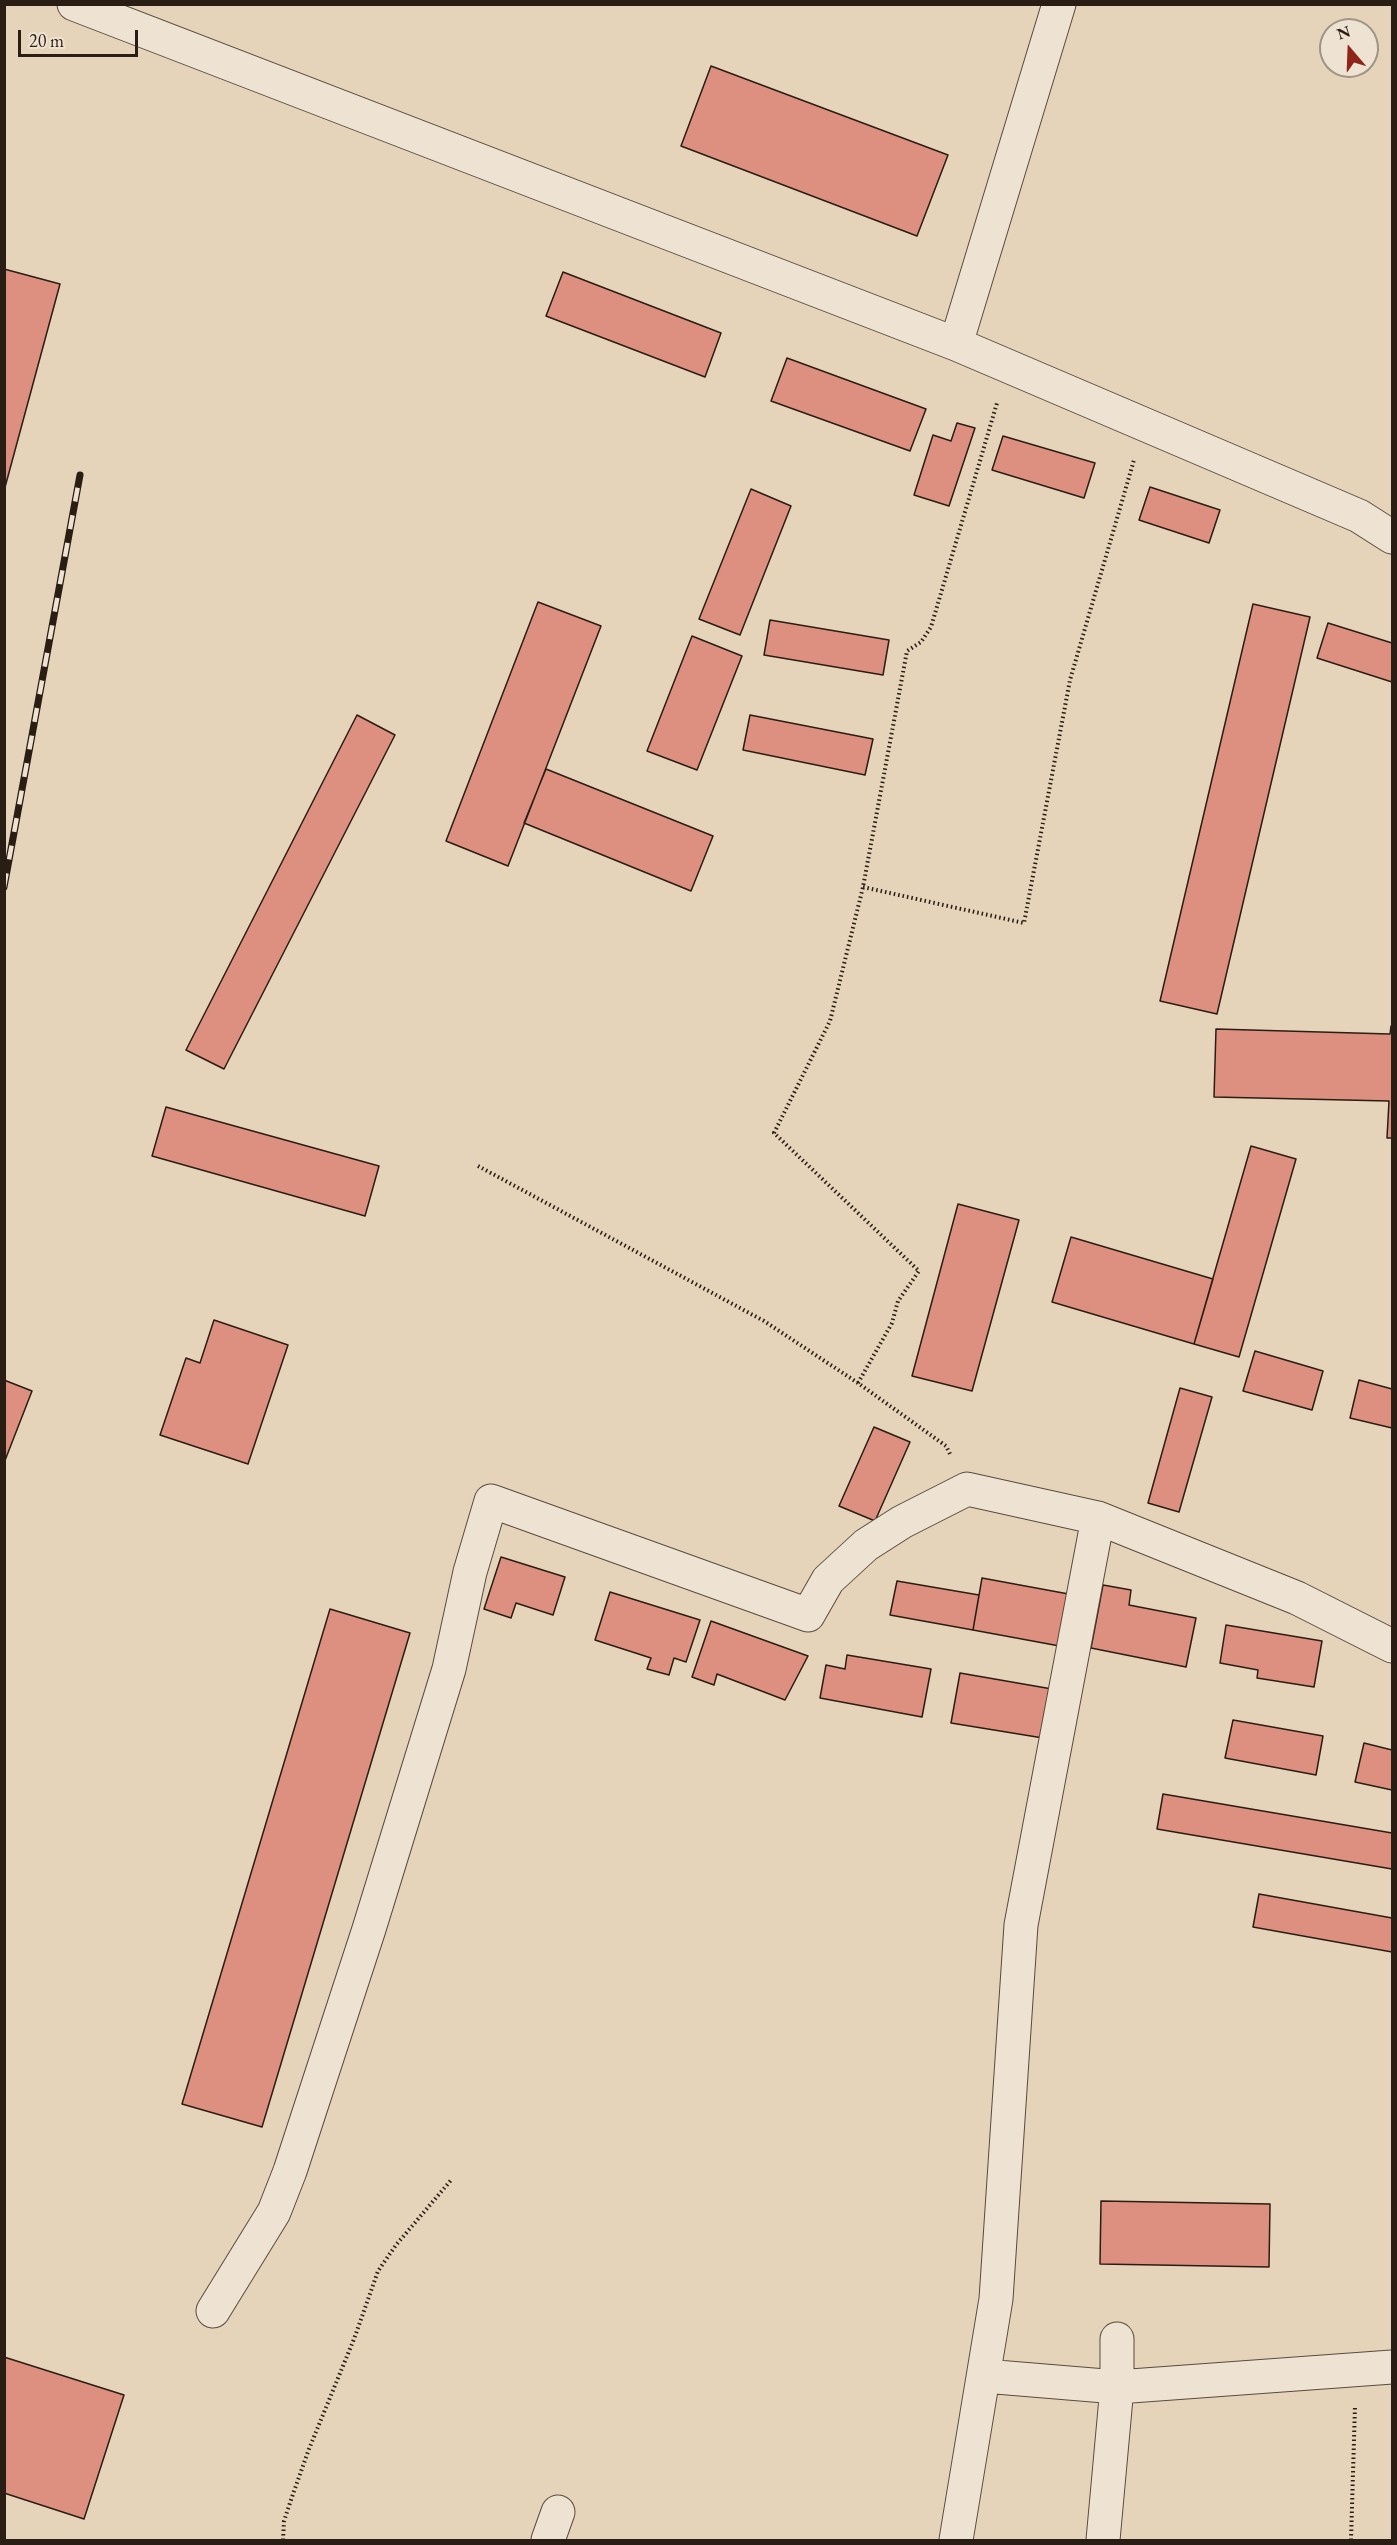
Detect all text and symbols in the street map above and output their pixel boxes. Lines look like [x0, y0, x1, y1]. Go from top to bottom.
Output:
scale bar [21, 18, 141, 56]
north arrow [1319, 18, 1379, 78]
text: N [1334, 20, 1353, 44]
text: 20 m [29, 29, 64, 52]

